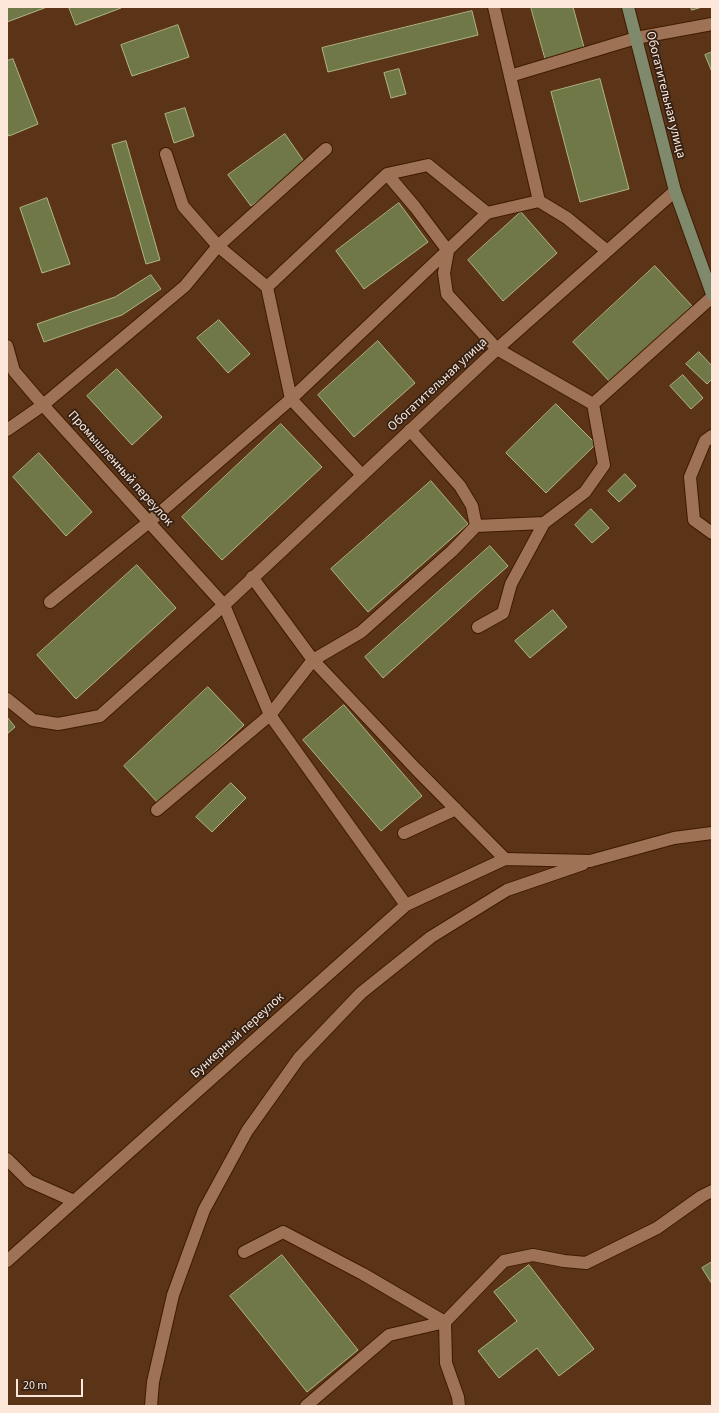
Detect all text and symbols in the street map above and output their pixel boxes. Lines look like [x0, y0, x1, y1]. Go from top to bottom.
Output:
street label: Обогатительная улица [642, 30, 688, 160]
street label: Обогатительная улица [385, 335, 491, 435]
street label: Промышленный переулок [64, 408, 176, 530]
street label: Бункерный переулок [188, 990, 288, 1082]
scale bar [18, 1371, 85, 1397]
text: 20 m [23, 1377, 47, 1394]

